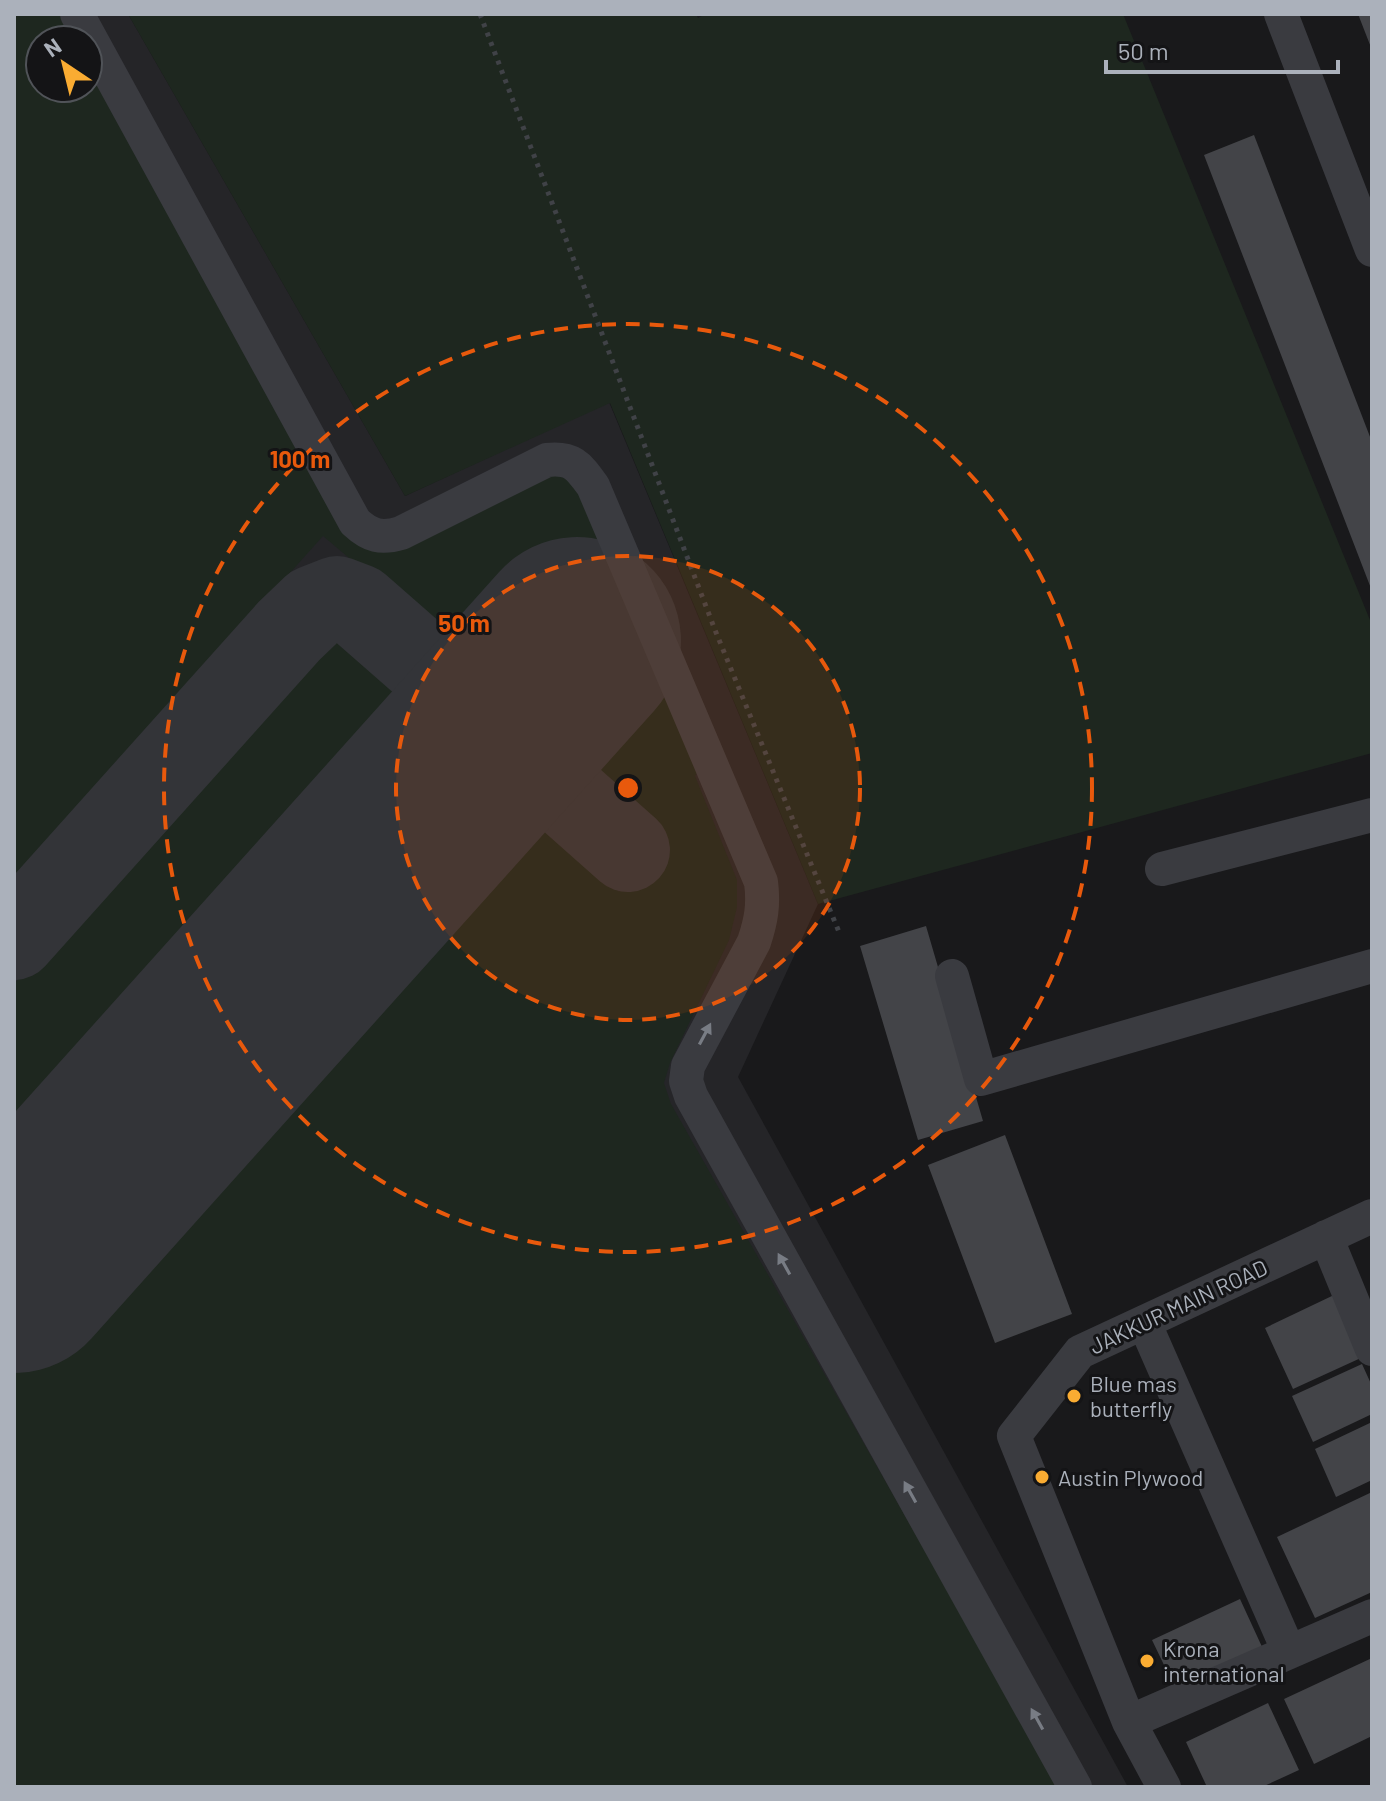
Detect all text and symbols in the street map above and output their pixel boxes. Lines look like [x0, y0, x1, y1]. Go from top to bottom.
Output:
north arrow [24, 24, 104, 104]
scale bar [1106, 24, 1338, 74]
text: N [39, 32, 65, 62]
text: 50 m [1118, 36, 1169, 65]
text: 100 m [270, 444, 330, 473]
text: 50 m [438, 608, 490, 637]
centre of rings [614, 774, 642, 802]
one-way arrow [699, 1022, 712, 1045]
one-way arrow [777, 1253, 791, 1276]
street label: JAKKUR MAIN ROAD [1085, 1253, 1271, 1359]
place label: Blue mas butterfly [1090, 1370, 1177, 1421]
marker: Blue mas butterfly [1065, 1387, 1083, 1405]
place label: Austin Plywood [1058, 1464, 1203, 1490]
marker: Austin Plywood [1033, 1468, 1051, 1486]
one-way arrow [903, 1480, 917, 1503]
place label: Krona international [1163, 1635, 1285, 1686]
marker: Krona international [1138, 1652, 1156, 1670]
one-way arrow [1030, 1708, 1044, 1730]

